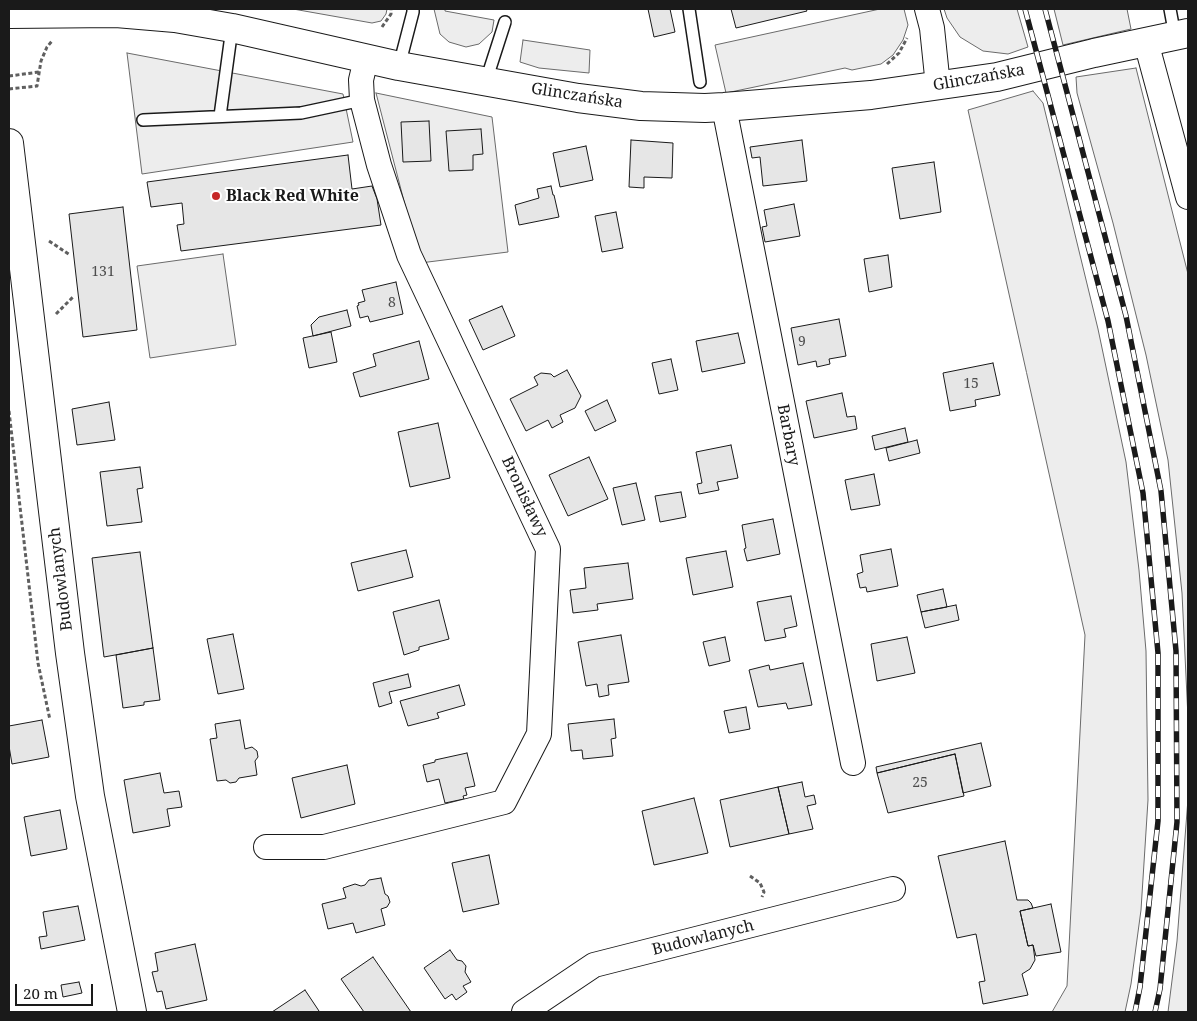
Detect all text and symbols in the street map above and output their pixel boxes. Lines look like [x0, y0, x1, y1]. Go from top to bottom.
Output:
street label: Glinczańska [932, 60, 1026, 96]
street label: Glinczańska [530, 79, 624, 113]
place label: Black Red White [226, 186, 359, 206]
marker: Black Red White [210, 190, 222, 202]
house number: 131 [91, 264, 115, 280]
house number: 8 [388, 295, 396, 311]
house number: 9 [798, 334, 806, 350]
house number: 15 [963, 376, 979, 392]
street label: Barbary [773, 403, 803, 467]
street label: Bronisławy [497, 454, 551, 540]
street label: Budowlanych [45, 526, 77, 632]
house number: 25 [912, 775, 928, 791]
street label: Budowlanych [650, 916, 756, 960]
scale bar [18, 974, 95, 1006]
text: 20 m [23, 983, 58, 1003]

